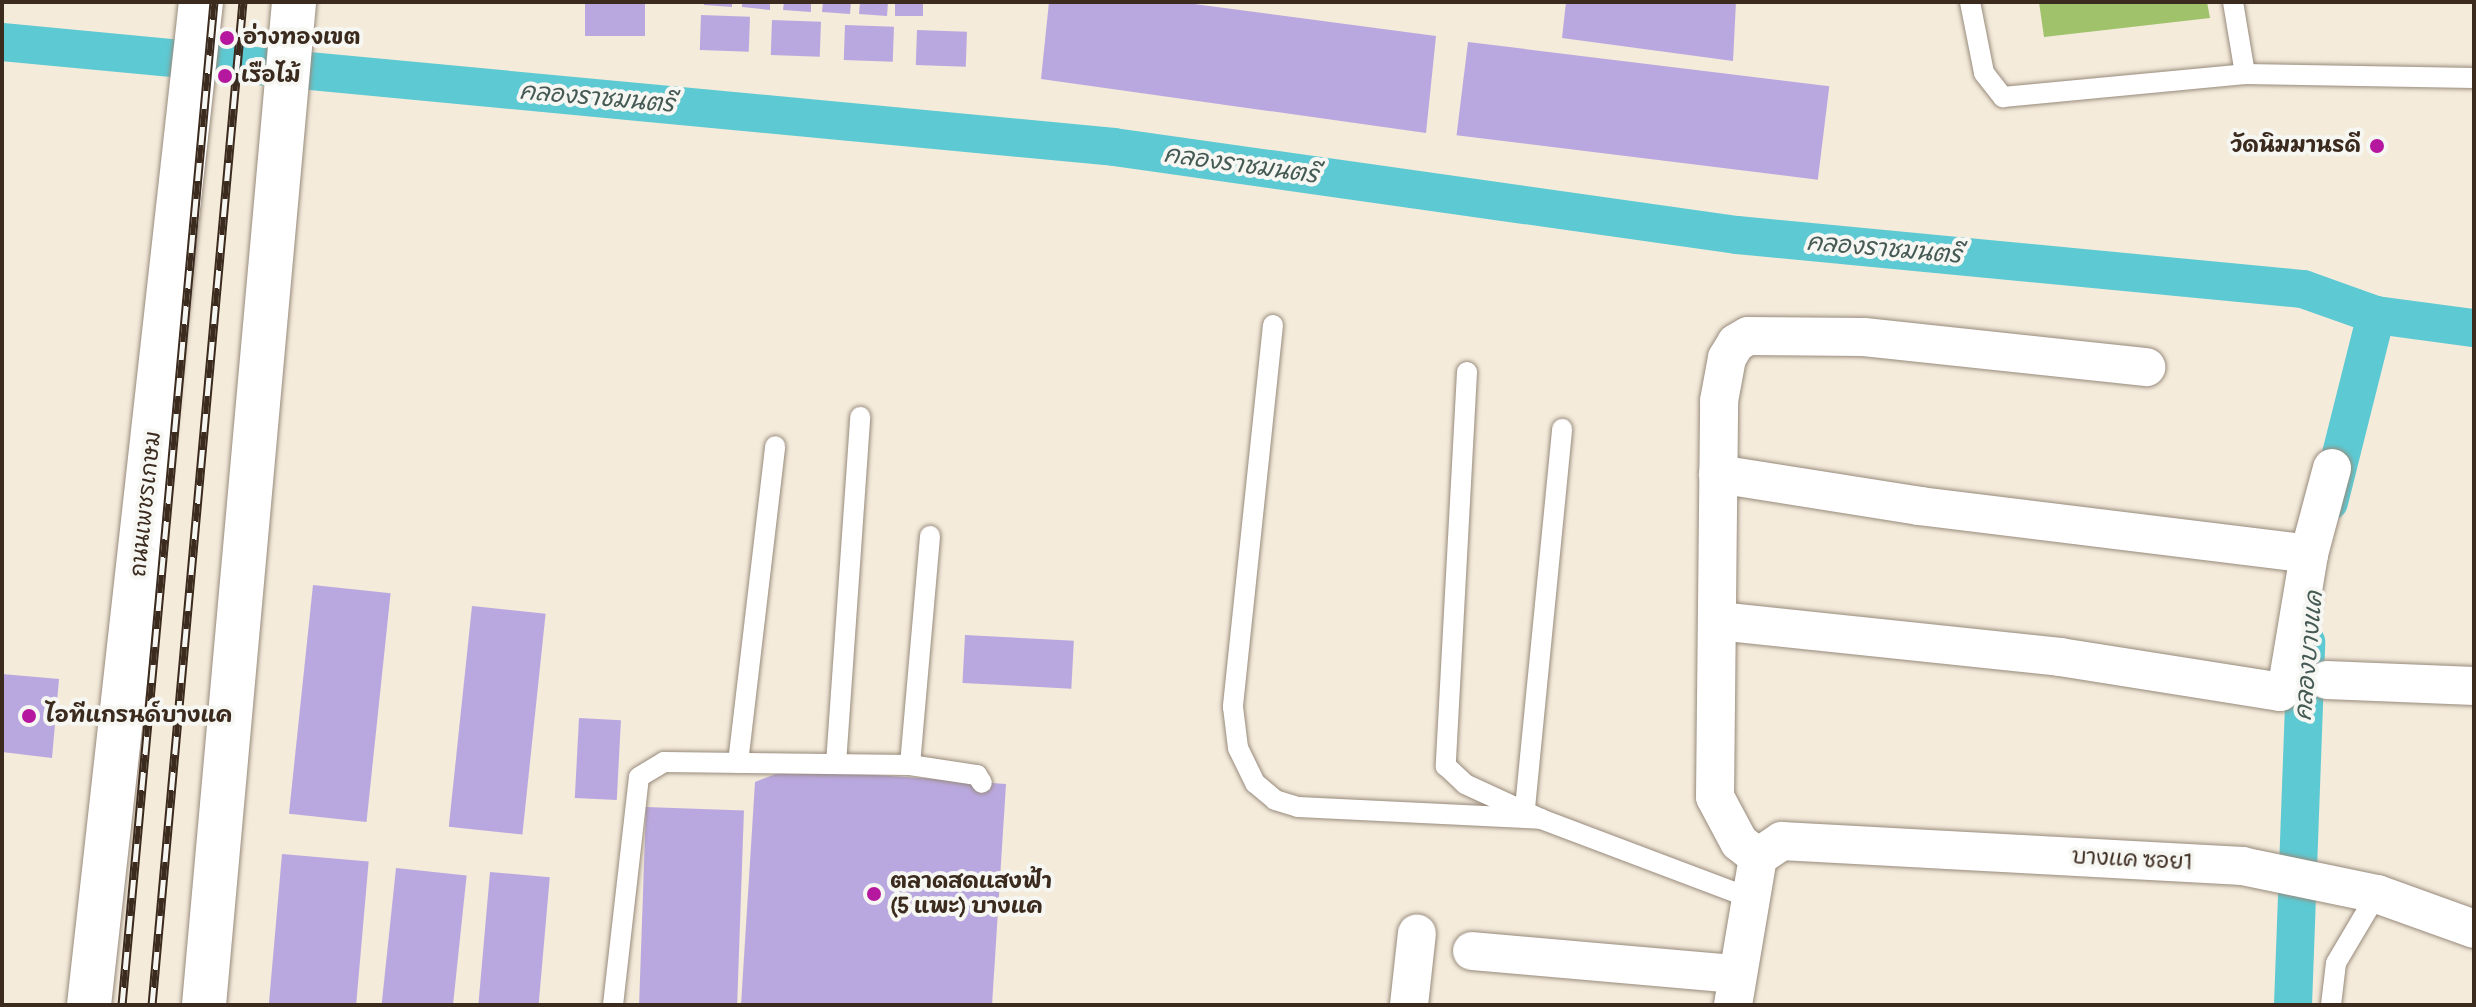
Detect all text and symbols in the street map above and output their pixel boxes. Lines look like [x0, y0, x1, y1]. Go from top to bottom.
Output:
place label: อ่างทองเขต [243, 25, 360, 51]
marker: อ่างทองเขต [218, 29, 236, 47]
place label: เรือไม้ [241, 63, 300, 89]
marker: เรือไม้ [216, 67, 234, 85]
water label: คลองราชมนตรี [518, 77, 676, 119]
place label: วัดนิมมานรดี [2230, 133, 2361, 159]
marker: วัดนิมมานรดี [2368, 137, 2386, 155]
water label: คลองราชมนตรี [1162, 140, 1320, 190]
water label: คลองราชมนตรี [1805, 228, 1963, 270]
street label: ถนนเพชรเกษม [125, 430, 167, 578]
water label: คลองบางแค [2289, 590, 2329, 722]
place label: ไอทีแกรนด์บางแค [45, 703, 232, 729]
marker: ไอทีแกรนด์บางแค [20, 707, 38, 725]
street label: บางแค ซอย1 [2071, 844, 2193, 876]
place label: ตลาดสดแสงฟ้า (5 แพะ) บางแค [890, 868, 1052, 920]
marker: ตลาดสดแสงฟ้า (5 แพะ) บางแค [865, 885, 883, 903]

